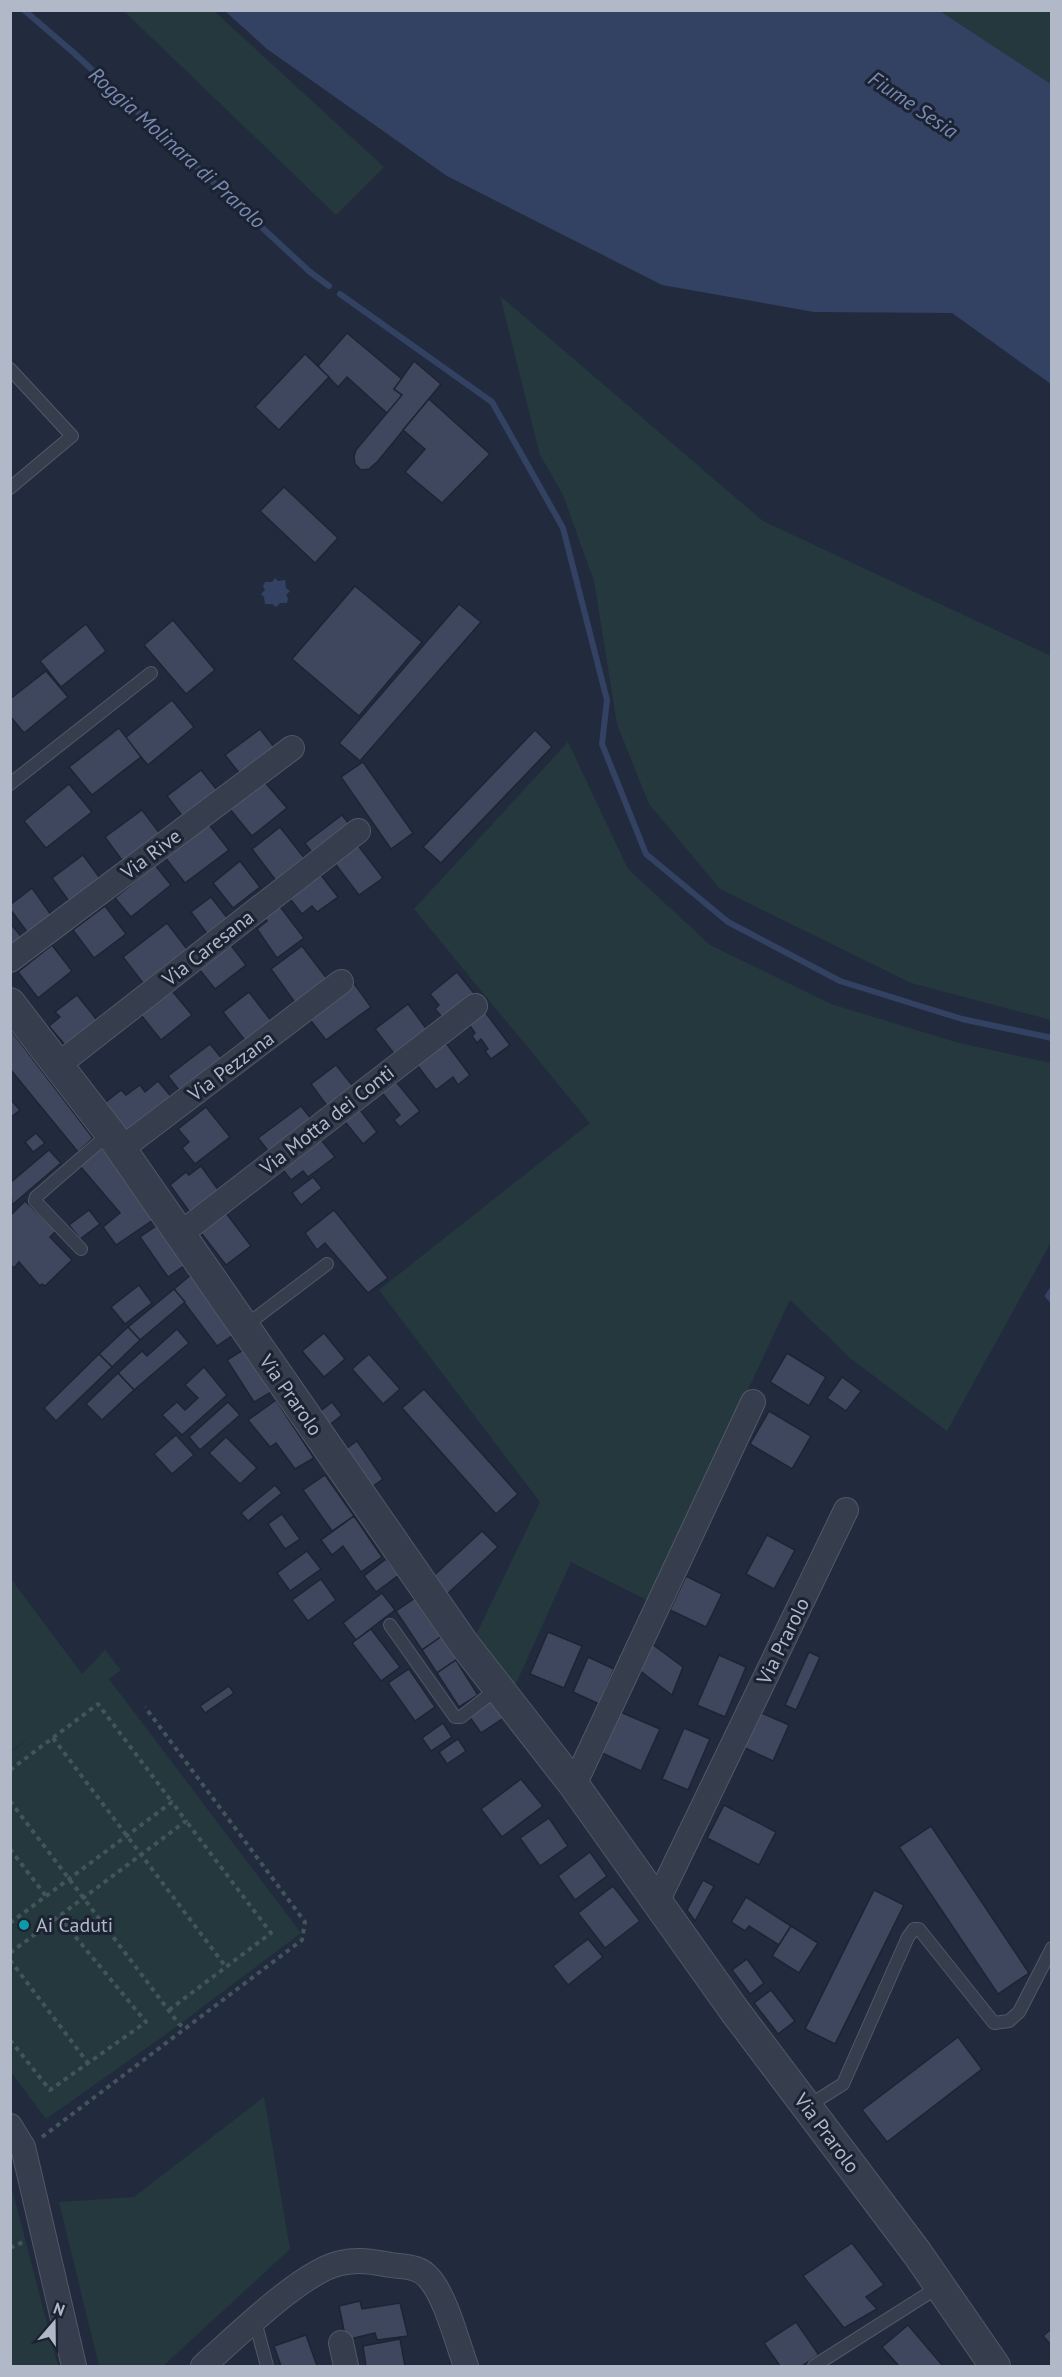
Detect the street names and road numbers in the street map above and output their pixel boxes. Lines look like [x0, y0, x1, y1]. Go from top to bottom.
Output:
street label: Via Rive [115, 823, 186, 886]
street label: Via Caresana [156, 904, 259, 992]
street label: Via Pezzana [182, 1025, 279, 1107]
street label: Via Motta dei Conti [254, 1059, 399, 1181]
street label: Via Prarolo [253, 1349, 328, 1441]
street label: Via Prarolo [750, 1593, 815, 1690]
street label: Via Prarolo [788, 2087, 865, 2178]

